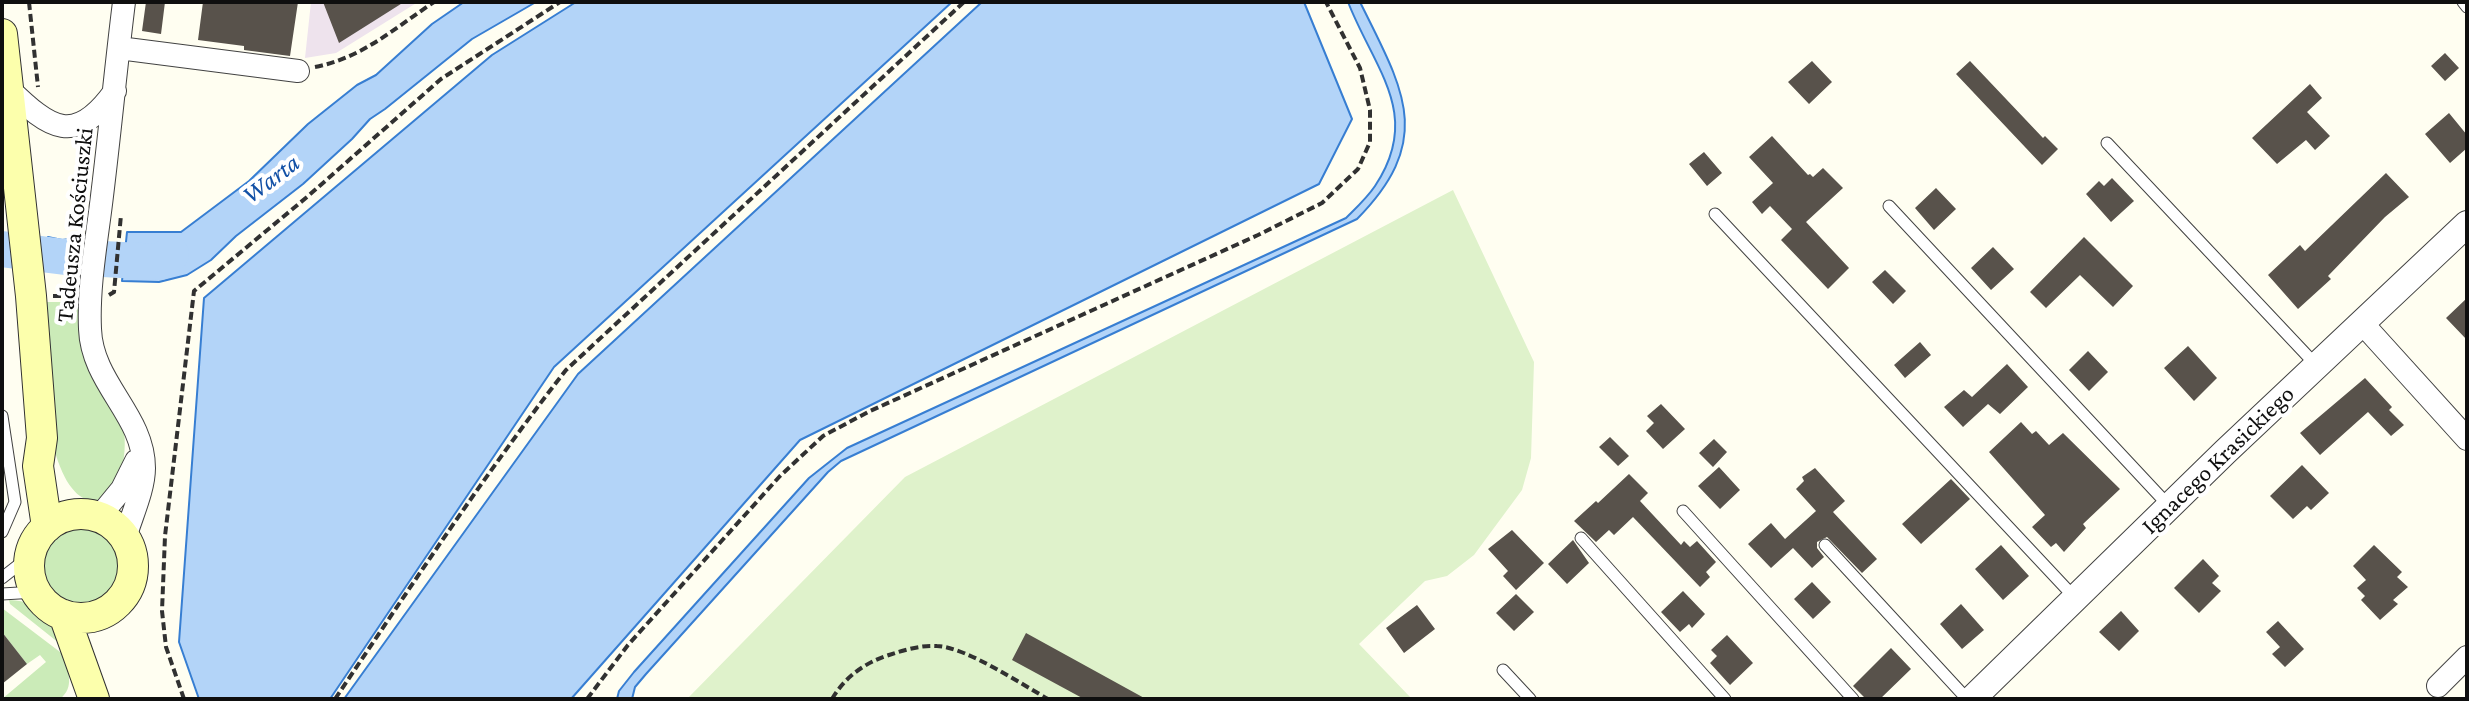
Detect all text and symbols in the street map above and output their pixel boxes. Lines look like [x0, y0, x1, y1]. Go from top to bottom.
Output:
street label: Tadeusza Kościuszki [50, 126, 100, 324]
water label: Warta [236, 147, 306, 211]
street label: Ignacego Krasickiego [2136, 380, 2300, 540]

